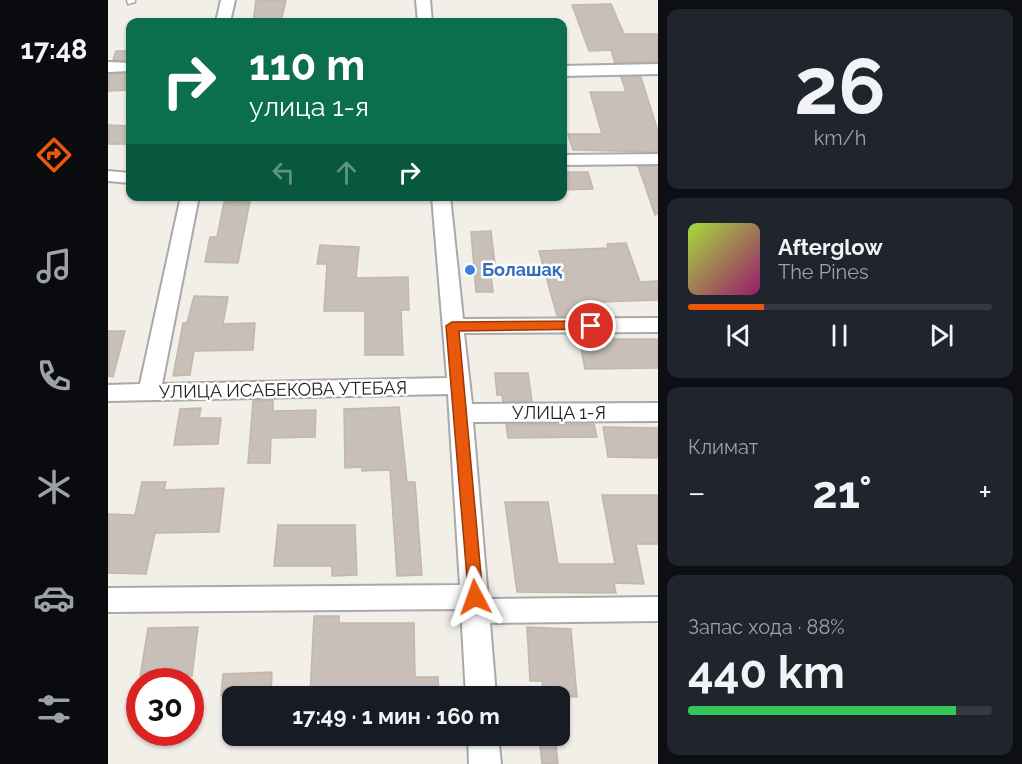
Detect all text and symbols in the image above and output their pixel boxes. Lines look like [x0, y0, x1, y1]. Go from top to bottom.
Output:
text: 17:48 [21, 34, 87, 65]
text: 110 m [249, 41, 365, 90]
text: 26 [794, 41, 886, 132]
icon: right [150, 42, 228, 120]
text: улица 1-я [249, 91, 369, 122]
text: km/h [814, 126, 866, 150]
icon: directions [33, 134, 75, 176]
icon: left [267, 156, 300, 189]
icon: ahead [330, 156, 363, 189]
icon: right [393, 156, 426, 189]
text: Afterglow [778, 234, 883, 260]
icon: music [33, 245, 75, 287]
place label: Болашақ [482, 259, 563, 280]
text: The Pines [778, 260, 869, 284]
marker: Болашақ [463, 263, 477, 277]
pin [565, 300, 616, 351]
icon: arrive [574, 309, 607, 342]
icon: previous [722, 319, 755, 352]
icon: pause [823, 319, 856, 352]
icon: next [925, 319, 958, 352]
icon: phone [33, 355, 75, 397]
street label: УЛИЦА ИСАБЕКОВА УТЕБАЯ [159, 377, 407, 402]
street label: УЛИЦА 1-Я [512, 402, 606, 423]
text: Климат [688, 435, 758, 459]
icon: climate [33, 466, 75, 508]
text: 21° [812, 466, 872, 519]
text: − [688, 473, 706, 512]
text: + [978, 473, 992, 512]
position arrow [443, 565, 507, 629]
icon: car [33, 577, 75, 619]
text: Запас хода · 88% [688, 615, 845, 639]
text: 440 km [688, 646, 845, 699]
speed limit sign: 30 [126, 668, 204, 746]
icon: filters [33, 688, 75, 730]
text: 17:49 · 1 мин · 160 m [292, 703, 500, 729]

